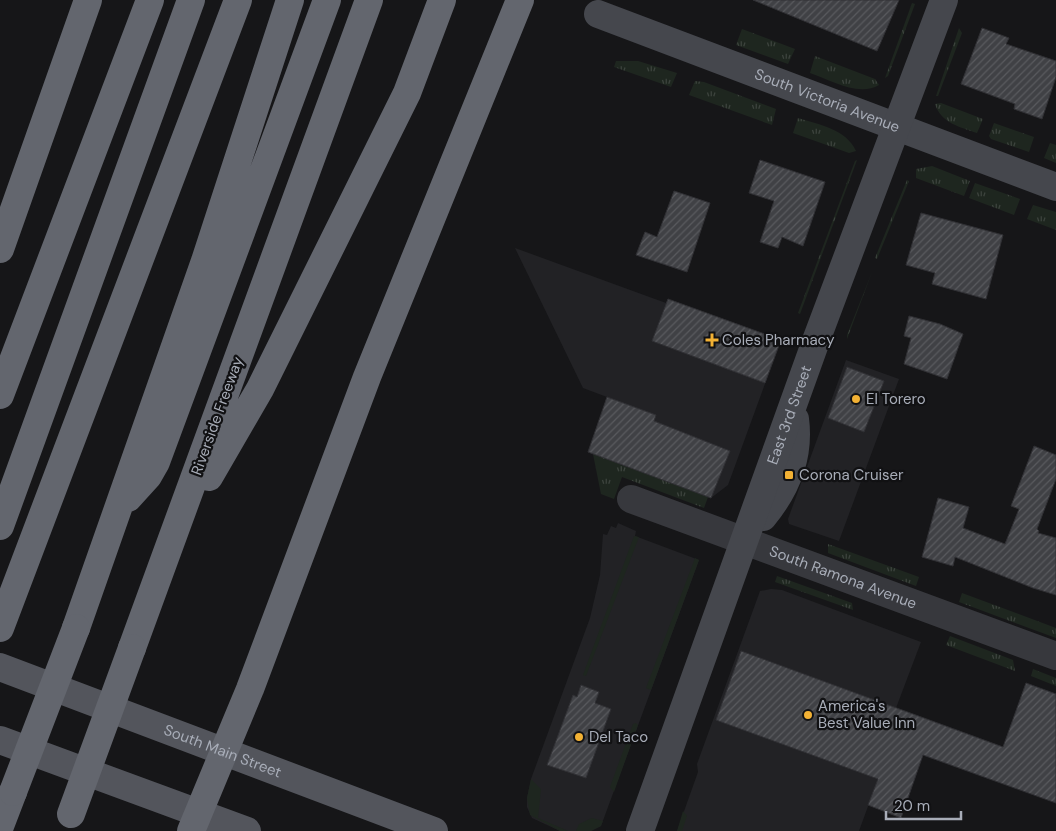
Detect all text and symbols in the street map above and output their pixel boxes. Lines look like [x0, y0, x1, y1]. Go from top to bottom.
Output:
street label: South Victoria Avenue [752, 64, 903, 137]
place label: Coles Pharmacy [722, 330, 835, 350]
marker: Coles Pharmacy [706, 334, 718, 346]
street label: Riverside Freeway [186, 353, 248, 478]
street label: East 3rd Street [762, 363, 816, 467]
place label: El Torero [866, 389, 926, 409]
marker: El Torero [850, 393, 862, 405]
place label: Corona Cruiser [799, 465, 904, 485]
marker: Corona Cruiser [783, 469, 795, 481]
street label: South Ramona Avenue [766, 541, 920, 614]
place label: America's Best Value Inn [818, 696, 915, 733]
marker: America's Best Value Inn [802, 709, 814, 721]
street label: South Main Street [161, 720, 284, 782]
place label: Del Taco [589, 727, 648, 747]
marker: Del Taco [573, 731, 585, 743]
scale bar [886, 788, 961, 820]
text: 20 m [894, 796, 930, 816]

